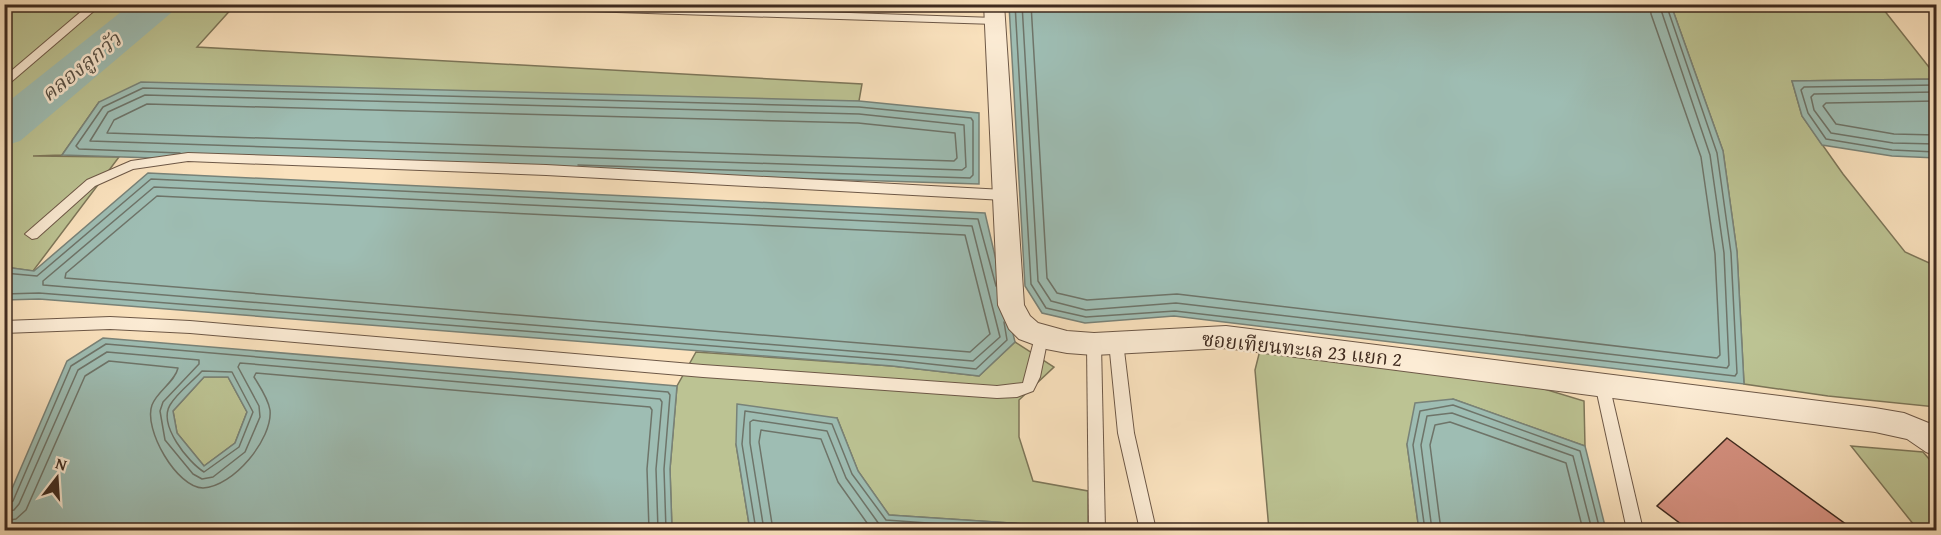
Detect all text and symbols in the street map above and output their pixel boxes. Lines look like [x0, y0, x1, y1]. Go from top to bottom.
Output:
water label: คลองลูกวัว [34, 24, 129, 109]
street label: ซอยเทียนทะเล 23 แยก 2 [1200, 324, 1404, 373]
north arrow [27, 448, 87, 508]
text: N [53, 451, 70, 477]

